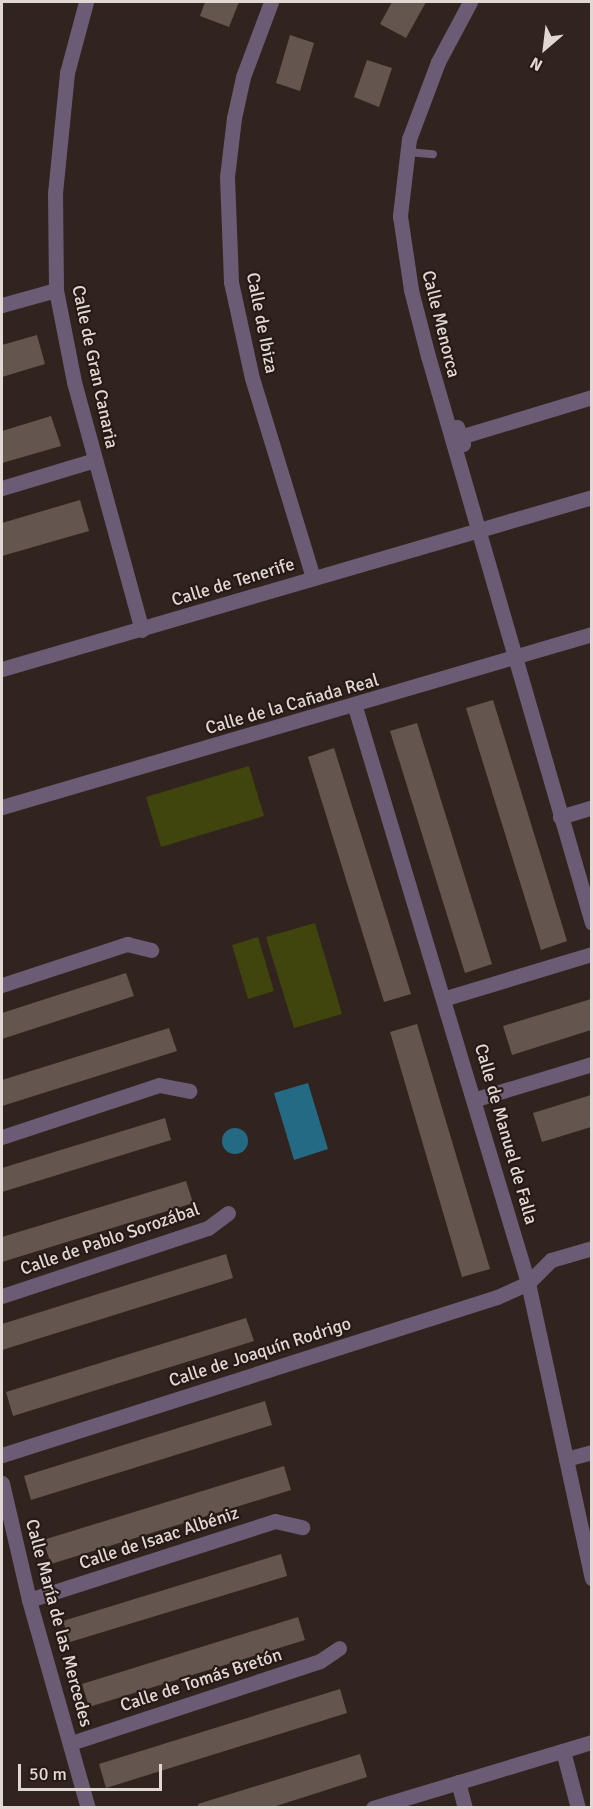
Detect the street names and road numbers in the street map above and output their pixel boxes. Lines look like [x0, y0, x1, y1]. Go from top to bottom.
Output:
street label: Calle Menorca [417, 268, 465, 380]
street label: Calle de Ibiza [242, 271, 282, 375]
street label: Calle de Gran Canaria [67, 283, 123, 451]
street label: Calle de Tenerife [169, 553, 297, 611]
street label: Calle de la Cañada Real [203, 669, 381, 739]
street label: Calle de Manuel de Falla [470, 1041, 542, 1227]
street label: Calle de Pablo Sorozábal [18, 1198, 202, 1280]
street label: Calle de Joaquín Rodrigo [166, 1312, 354, 1392]
street label: Calle de Isaac Albéniz [76, 1502, 242, 1574]
street label: Calle María de las Mercedes [21, 1517, 97, 1729]
street label: Calle de Tomás Bretón [117, 1644, 285, 1716]

